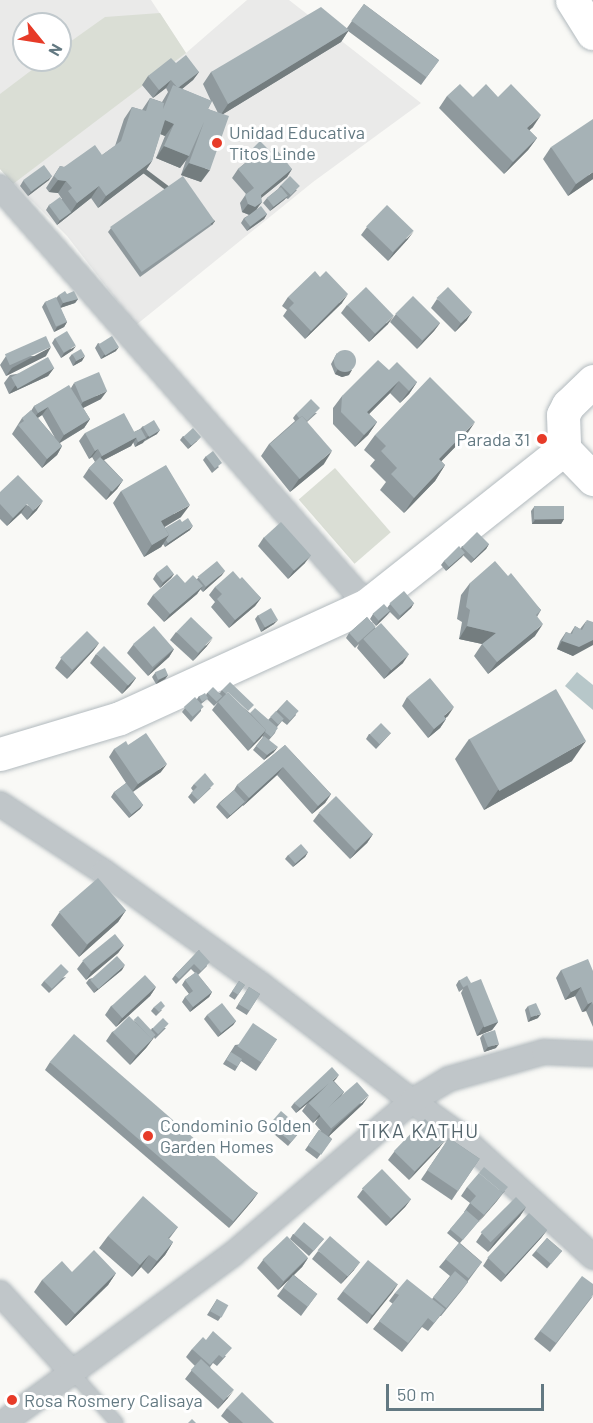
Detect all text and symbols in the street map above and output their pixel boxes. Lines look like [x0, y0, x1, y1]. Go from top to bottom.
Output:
north arrow [12, 12, 72, 72]
text: N [45, 41, 67, 60]
place label: Unidad Educativa Titos Linde [229, 122, 365, 164]
marker: Unidad Educativa Titos Linde [210, 136, 224, 150]
place label: Parada 31 [456, 428, 530, 450]
marker: Parada 31 [535, 432, 549, 446]
place label: Condominio Golden Garden Homes [160, 1115, 311, 1158]
district label: TIKA KATHU [358, 1118, 480, 1142]
marker: Condominio Golden Garden Homes [141, 1129, 155, 1143]
scale bar [389, 1372, 546, 1410]
text: 50 m [397, 1383, 435, 1405]
place label: Rosa Rosmery Calisaya [24, 1389, 203, 1411]
marker: Rosa Rosmery Calisaya [5, 1393, 19, 1407]

